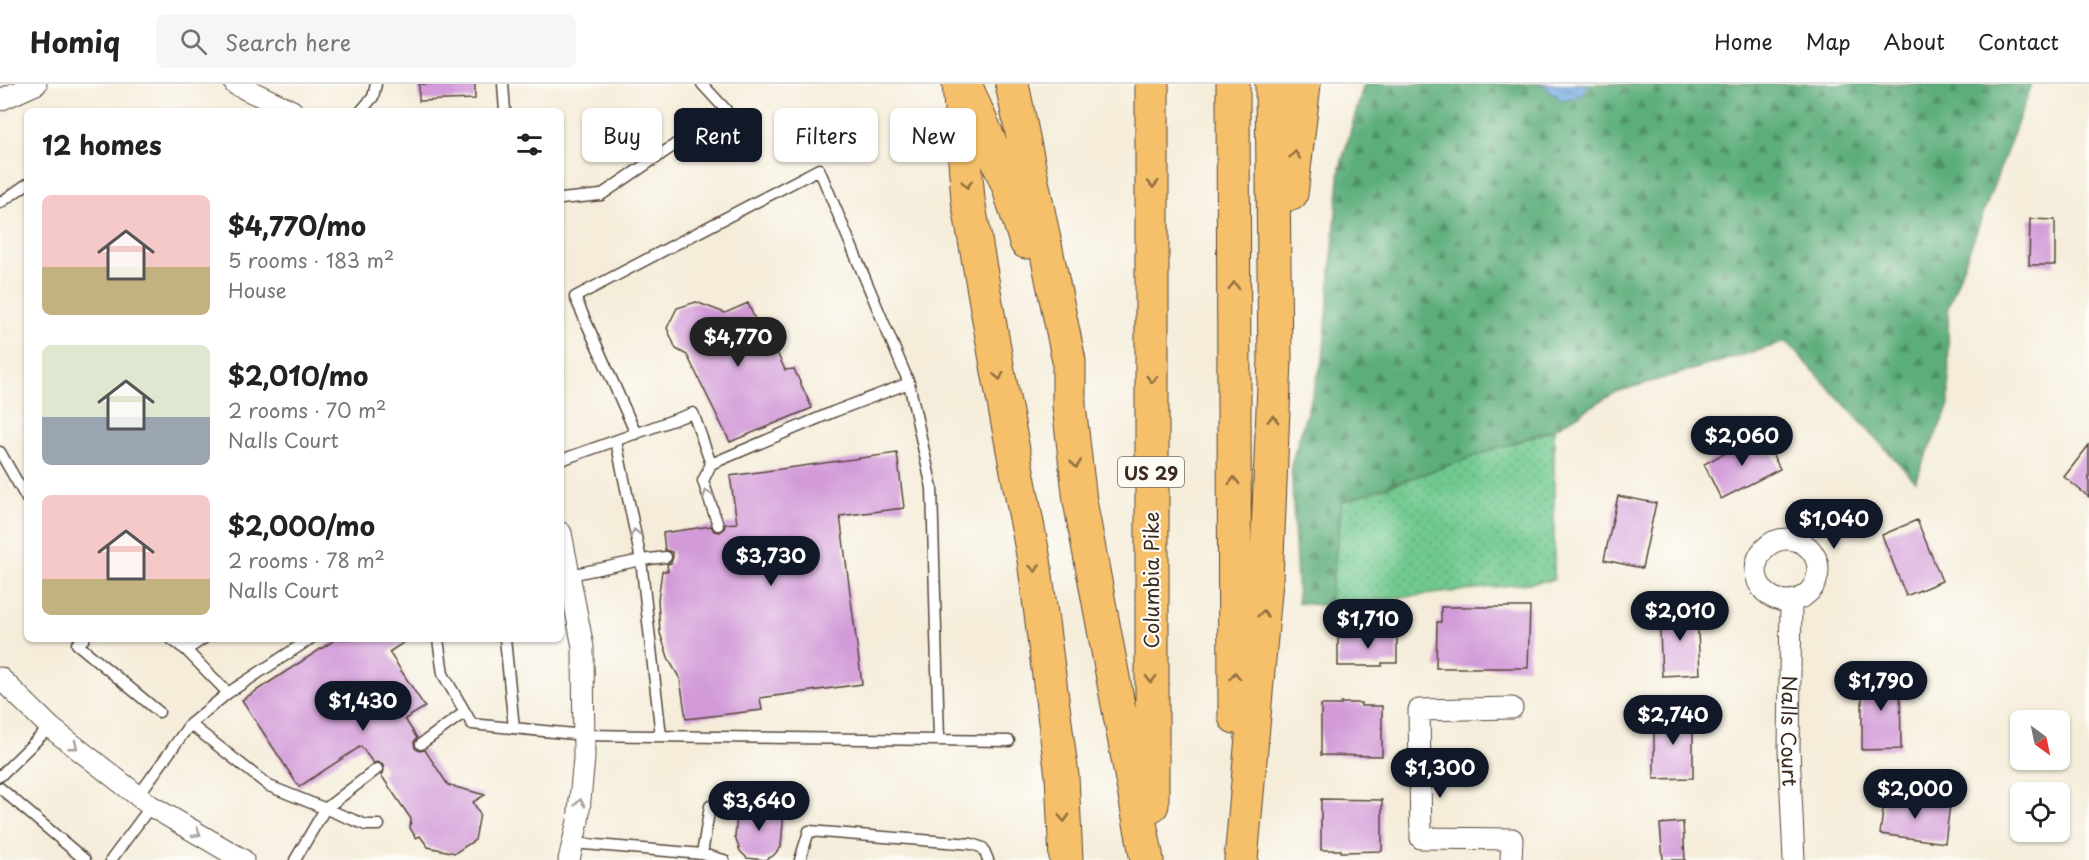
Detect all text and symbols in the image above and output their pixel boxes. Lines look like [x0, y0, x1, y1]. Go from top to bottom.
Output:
search box [156, 14, 576, 68]
text: Homiq [30, 20, 120, 63]
icon: search [177, 25, 210, 58]
text: Search here [225, 25, 351, 58]
text: Home [1714, 25, 1773, 57]
text: Map [1806, 25, 1851, 57]
text: About [1884, 25, 1945, 57]
text: Contact [1978, 25, 2059, 57]
chip: Buy [582, 108, 662, 162]
chip: Rent [674, 108, 762, 162]
chip: Filters [774, 108, 878, 162]
chip: New [890, 108, 976, 162]
text: 12 homes [42, 125, 162, 164]
icon: filters [513, 128, 546, 161]
one-way arrow [1288, 151, 1301, 160]
one-way arrow [960, 180, 973, 189]
one-way arrow [1147, 180, 1159, 189]
text: $4,770/mo [228, 206, 366, 245]
icon: home [90, 219, 162, 291]
text: 5 rooms · 183 m² [228, 245, 394, 275]
text: House [228, 275, 287, 305]
one-way arrow [1228, 281, 1240, 290]
pin: $4,770 [689, 317, 787, 368]
text: $4,770 [704, 321, 772, 351]
text: $2,010/mo [228, 356, 368, 395]
icon: home [90, 369, 162, 441]
one-way arrow [992, 371, 1005, 381]
one-way arrow [1146, 375, 1158, 384]
text: 2 rooms · 70 m² [228, 395, 386, 425]
one-way arrow [1266, 414, 1279, 423]
pin: $2,060 [1693, 416, 1791, 467]
text: $2,060 [1705, 420, 1779, 450]
text: Nalls Court [228, 425, 339, 455]
road number: US 29 [1118, 457, 1184, 487]
one-way arrow [1069, 459, 1082, 469]
one-way arrow [1228, 476, 1240, 485]
one-way arrow [702, 489, 715, 500]
pin: $1,040 [1785, 499, 1883, 550]
text: $1,040 [1799, 503, 1869, 533]
text: $2,000/mo [228, 506, 375, 545]
street label: Columbia Pike [1136, 512, 1166, 648]
icon: home [90, 519, 162, 591]
one-way arrow [629, 528, 642, 538]
pin: $3,730 [722, 536, 820, 587]
text: $3,730 [736, 540, 806, 570]
text: 2 rooms · 78 m² [228, 545, 385, 575]
one-way arrow [1029, 563, 1041, 573]
text: Nalls Court [228, 575, 339, 605]
pin: $2,010 [1631, 591, 1729, 642]
text: $2,010 [1645, 595, 1715, 625]
pin: $1,710 [1319, 599, 1417, 650]
text: $1,710 [1337, 603, 1399, 633]
one-way arrow [1257, 609, 1270, 618]
pin: $1,790 [1832, 661, 1930, 712]
text: $1,790 [1848, 665, 1914, 695]
one-way arrow [1229, 671, 1241, 680]
one-way arrow [1145, 675, 1157, 684]
street label: Nalls Court [1774, 675, 1806, 787]
pin: $1,430 [314, 681, 412, 732]
text: $1,430 [329, 685, 397, 715]
pin: $2,740 [1624, 695, 1722, 746]
text: $2,740 [1637, 699, 1709, 729]
north arrow [2010, 710, 2070, 770]
map controls [2010, 710, 2070, 842]
one-way arrow [67, 739, 78, 750]
pin: $1,300 [1391, 748, 1489, 799]
text: $1,300 [1405, 752, 1475, 782]
pin: $2,000 [1866, 769, 1964, 820]
text: $2,000 [1877, 773, 1953, 803]
pin: $3,640 [710, 781, 808, 832]
button: locate [2010, 782, 2070, 842]
text: $3,640 [723, 785, 795, 815]
one-way arrow [573, 798, 586, 807]
one-way arrow [1058, 814, 1071, 823]
one-way arrow [191, 826, 201, 837]

